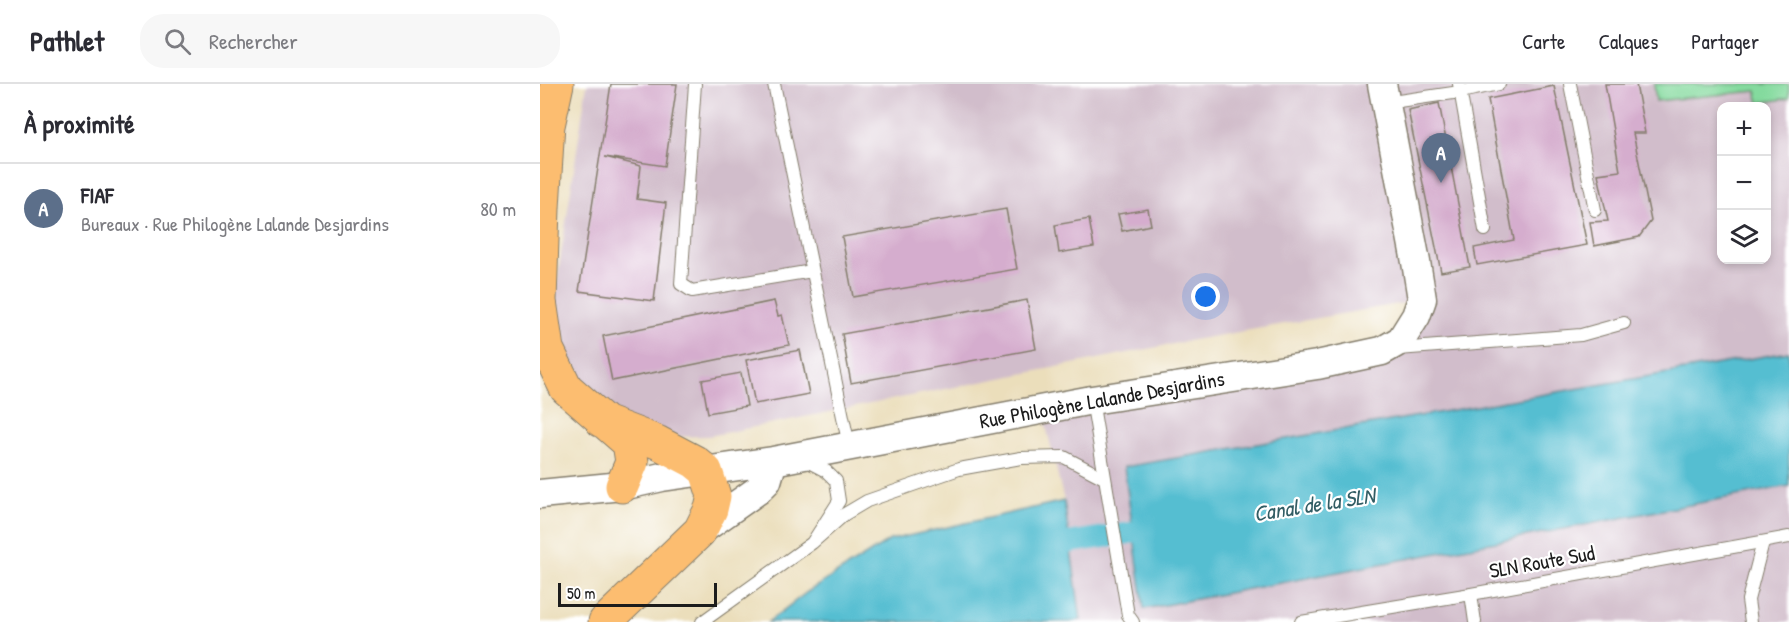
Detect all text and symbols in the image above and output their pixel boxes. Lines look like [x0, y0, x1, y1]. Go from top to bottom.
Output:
search box [140, 14, 560, 68]
text: Pathlet [30, 22, 104, 60]
icon: search [161, 25, 194, 58]
text: Rechercher [209, 26, 298, 56]
text: Carte [1522, 27, 1565, 56]
text: Calques [1598, 27, 1658, 56]
text: Partager [1691, 27, 1759, 56]
map controls [1717, 102, 1771, 264]
button: + [1717, 102, 1771, 156]
text: À proximité [24, 106, 135, 141]
pin: A [1422, 134, 1460, 183]
button: − [1717, 156, 1771, 210]
text: FIAF [81, 180, 113, 210]
text: A [39, 195, 48, 222]
text: 80 m [480, 195, 516, 222]
text: Bureaux · Rue Philogène Lalande Desjardins [81, 210, 389, 237]
button: layers [1717, 210, 1771, 264]
your location [1191, 282, 1220, 311]
street label: Rue Philogène Lalande Desjardins [977, 364, 1227, 435]
water label: Canal de la SLN [1251, 479, 1380, 528]
street label: SLN Route Sud [1487, 538, 1597, 585]
scale bar [558, 580, 717, 608]
text: 50 m [567, 582, 596, 604]

